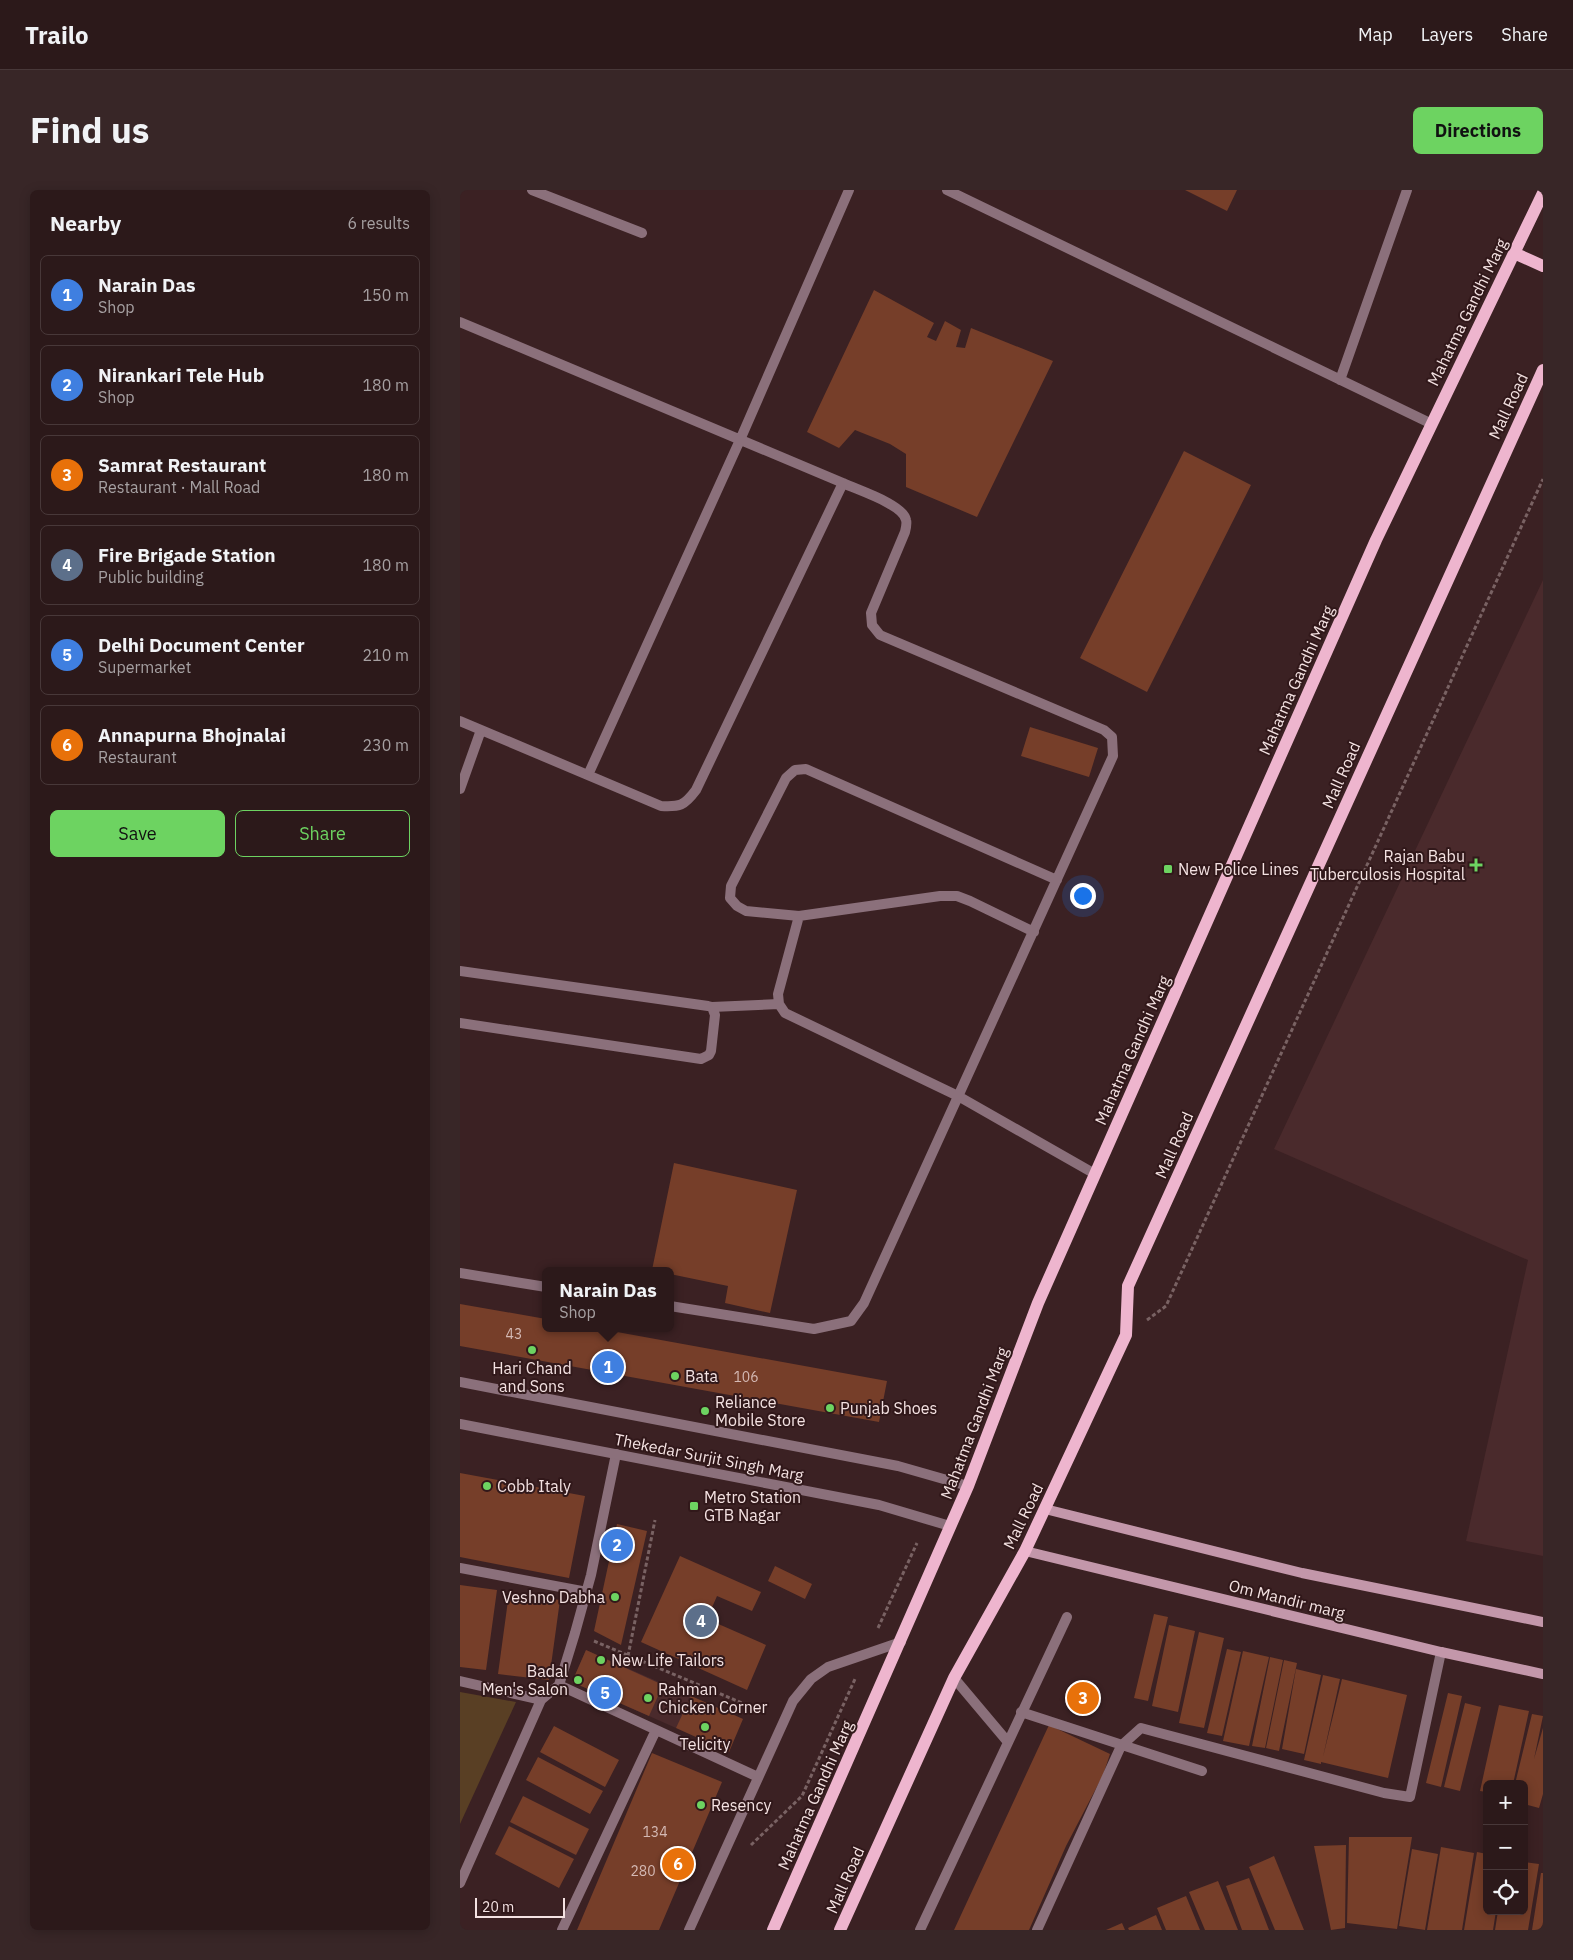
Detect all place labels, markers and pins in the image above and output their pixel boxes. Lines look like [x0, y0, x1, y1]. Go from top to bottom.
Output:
place label: Rajan Babu Tuberculosis Hospital [1310, 846, 1465, 884]
marker: Rajan Babu Tuberculosis Hospital [1469, 858, 1483, 872]
place label: New Police Lines [1178, 859, 1299, 879]
marker: New Police Lines [1162, 863, 1174, 875]
marker: Hari Chand and Sons [526, 1344, 538, 1356]
pin: 1 [592, 1348, 624, 1386]
place label: Hari Chand and Sons [492, 1358, 572, 1396]
place label: Bata [685, 1366, 719, 1386]
marker: Bata [669, 1370, 681, 1382]
place label: Reliance Mobile Store [715, 1392, 806, 1430]
place label: Punjab Shoes [840, 1398, 937, 1418]
marker: Punjab Shoes [824, 1402, 836, 1414]
marker: Reliance Mobile Store [699, 1405, 711, 1417]
place label: Cobb Italy [497, 1476, 571, 1496]
marker: Cobb Italy [481, 1480, 493, 1492]
place label: Metro Station GTB Nagar [704, 1487, 801, 1525]
marker: Metro Station GTB Nagar [688, 1500, 700, 1512]
pin: 2 [601, 1526, 633, 1564]
place label: Veshno Dabha [502, 1587, 605, 1607]
marker: Veshno Dabha [609, 1591, 621, 1603]
pin: 4 [685, 1602, 717, 1640]
place label: New Life Tailors [611, 1650, 724, 1670]
marker: New Life Tailors [595, 1654, 607, 1666]
place label: Badal Men's Salon [482, 1661, 568, 1699]
marker: Badal Men's Salon [572, 1674, 584, 1686]
pin: 5 [589, 1674, 621, 1712]
place label: Rahman Chicken Corner [658, 1679, 768, 1717]
pin: 3 [1067, 1679, 1099, 1717]
marker: Rahman Chicken Corner [642, 1692, 654, 1704]
marker: Telicity [699, 1721, 711, 1733]
place label: Telicity [680, 1734, 730, 1754]
place label: Resency [711, 1795, 771, 1815]
marker: Resency [695, 1799, 707, 1811]
pin: 6 [662, 1845, 694, 1883]

